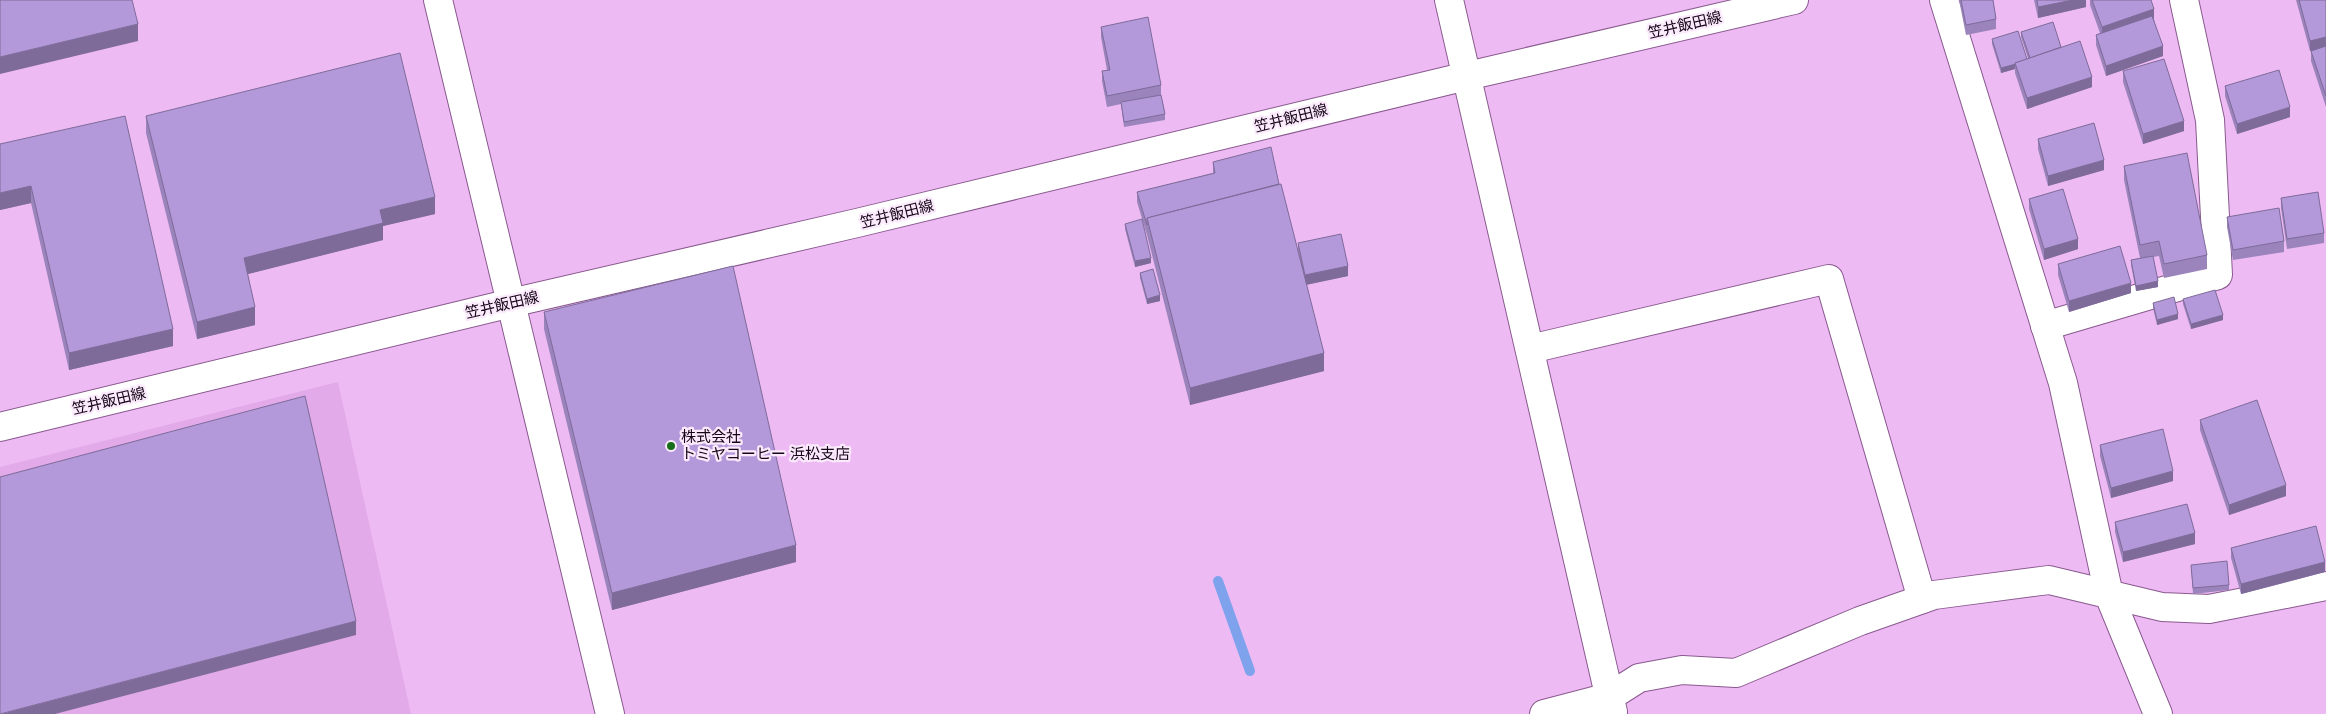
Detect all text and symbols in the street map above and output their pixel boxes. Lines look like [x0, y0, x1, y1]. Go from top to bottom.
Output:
street label: 笠井飯田線 [1646, 6, 1724, 43]
street label: 笠井飯田線 [1252, 98, 1330, 137]
street label: 笠井飯田線 [858, 194, 936, 233]
street label: 笠井飯田線 [463, 286, 541, 323]
street label: 笠井飯田線 [70, 382, 148, 419]
place label: 株式会社 トミヤコーヒー 浜松支店 [681, 426, 850, 464]
marker: 株式会社 トミヤコーヒー 浜松支店 [665, 440, 677, 452]

